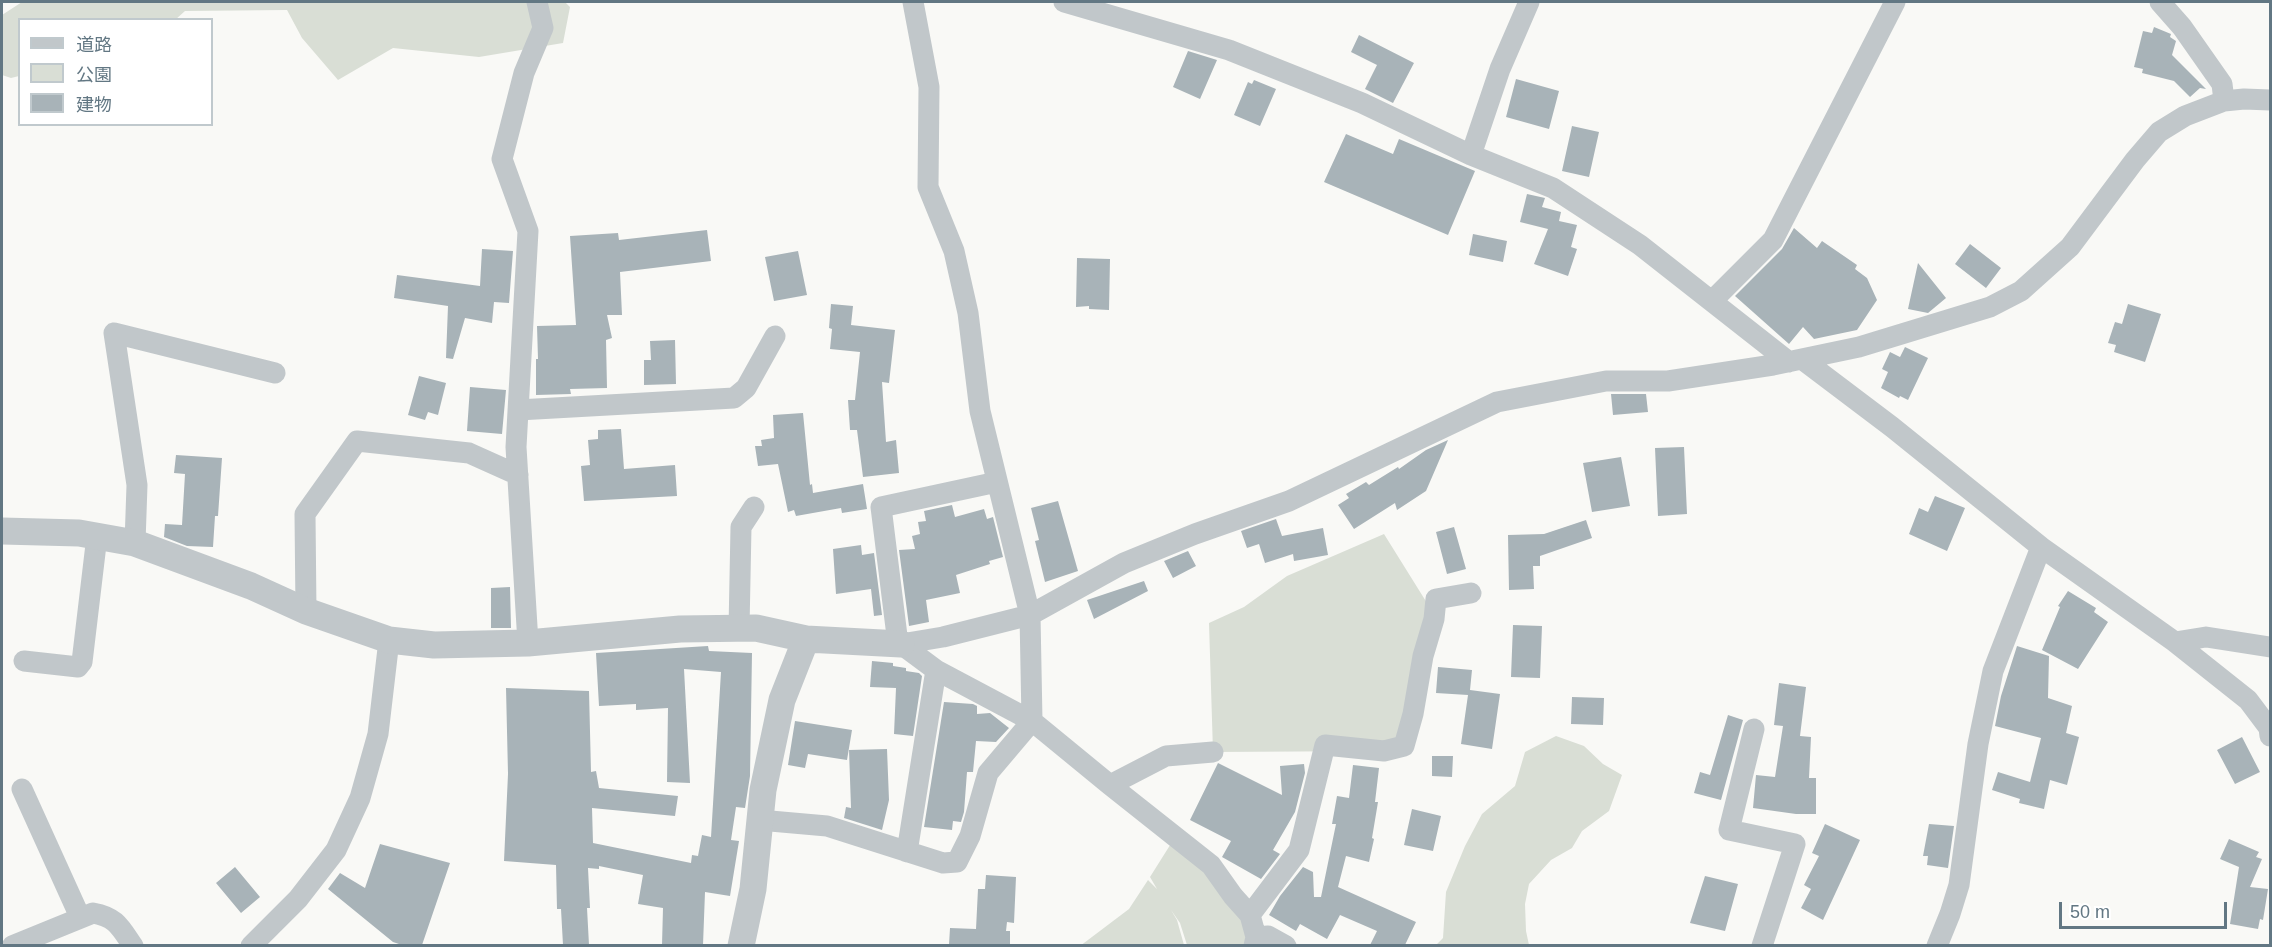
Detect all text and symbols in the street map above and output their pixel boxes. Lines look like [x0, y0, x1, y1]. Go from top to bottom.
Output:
legend [18, 18, 213, 126]
text: 道路 [76, 35, 112, 55]
text: 公園 [76, 65, 112, 85]
text: 建物 [76, 95, 112, 115]
scale bar [2062, 890, 2230, 928]
text: 50 m [2070, 902, 2110, 922]

